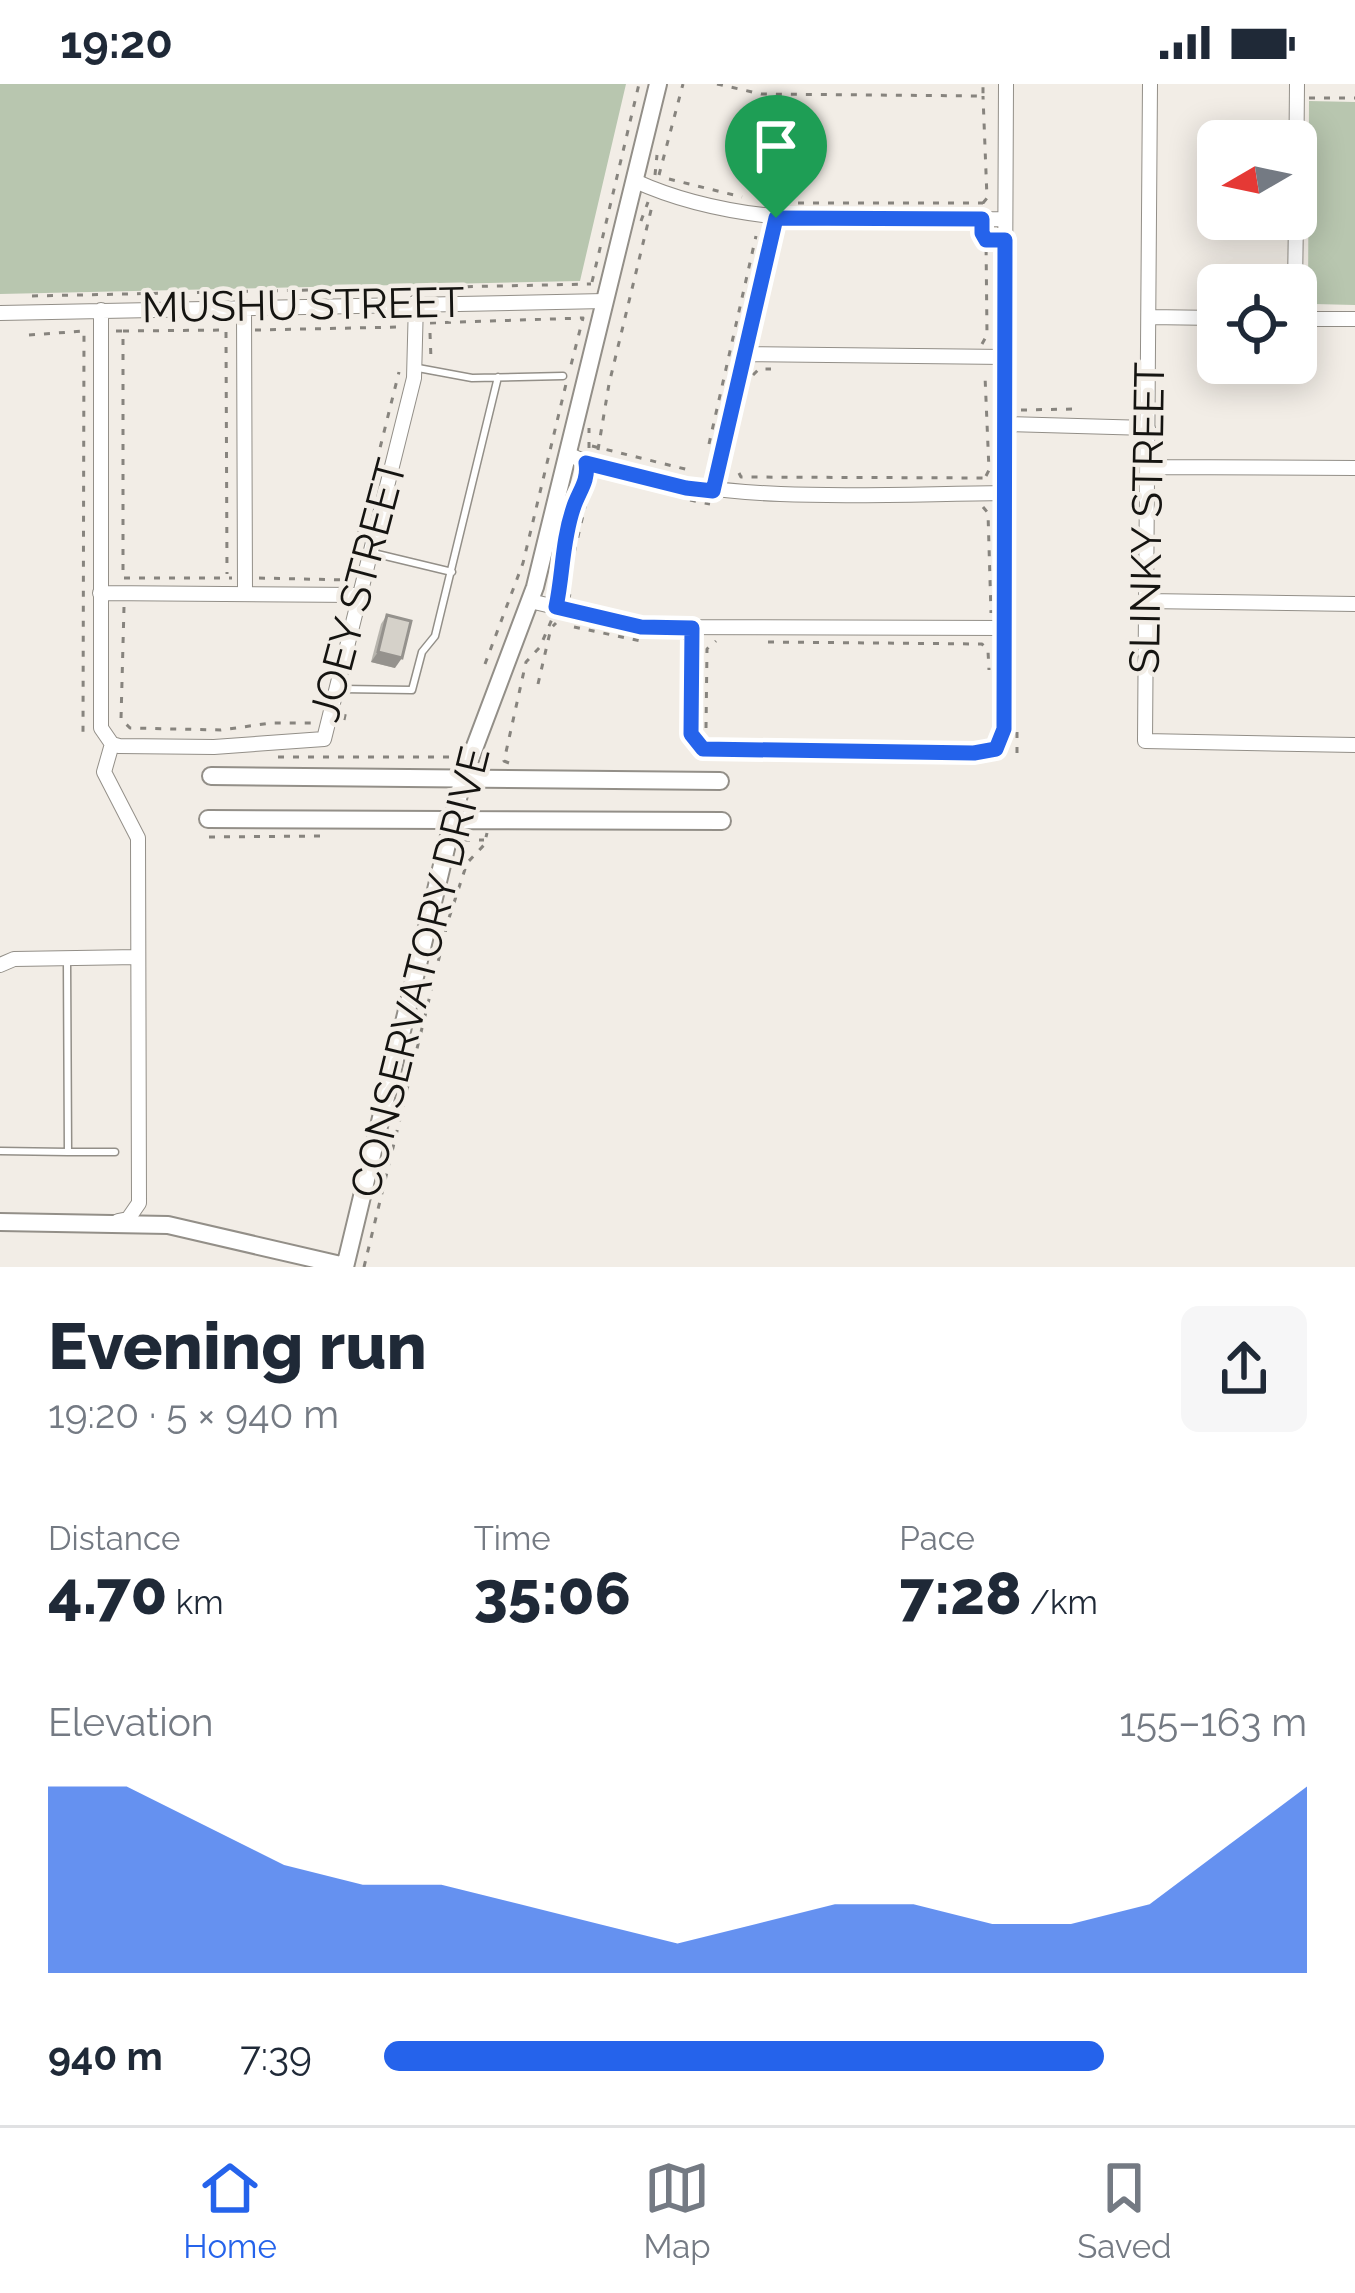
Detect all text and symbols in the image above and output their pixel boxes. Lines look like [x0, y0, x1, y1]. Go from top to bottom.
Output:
text: 19:20 [60, 16, 173, 69]
pin [725, 95, 827, 218]
icon: arrive [743, 113, 809, 179]
north arrow [1197, 120, 1317, 240]
map controls [1197, 120, 1317, 384]
button: locate [1197, 264, 1317, 384]
street label: MUSHU STREET [141, 278, 465, 332]
street label: SLINKY STREET [1120, 362, 1174, 674]
street label: JOEY STREET [300, 454, 416, 726]
street label: CONSERVATORY DRIVE [340, 742, 500, 1202]
button: share [1181, 1306, 1307, 1432]
text: Evening run [48, 1307, 427, 1384]
text: 19:20 · 5 × 940 m [48, 1391, 339, 1437]
text: Distance [48, 1519, 180, 1558]
text: Time [474, 1519, 551, 1558]
text: Pace [899, 1519, 975, 1558]
text: 4.70 [48, 1558, 167, 1628]
text: 35:06 [474, 1558, 631, 1628]
text: 7:28 [899, 1558, 1022, 1628]
text: km [167, 1583, 224, 1622]
text: /km [1022, 1583, 1098, 1622]
text: Elevation [48, 1699, 214, 1745]
text: 155–163 m [1119, 1699, 1307, 1745]
text: 940 m [48, 2033, 163, 2079]
text: 7:39 [240, 2033, 312, 2079]
tab: Home [183, 2155, 277, 2266]
tab: Map [643, 2155, 711, 2266]
tab: Saved [1077, 2155, 1172, 2266]

